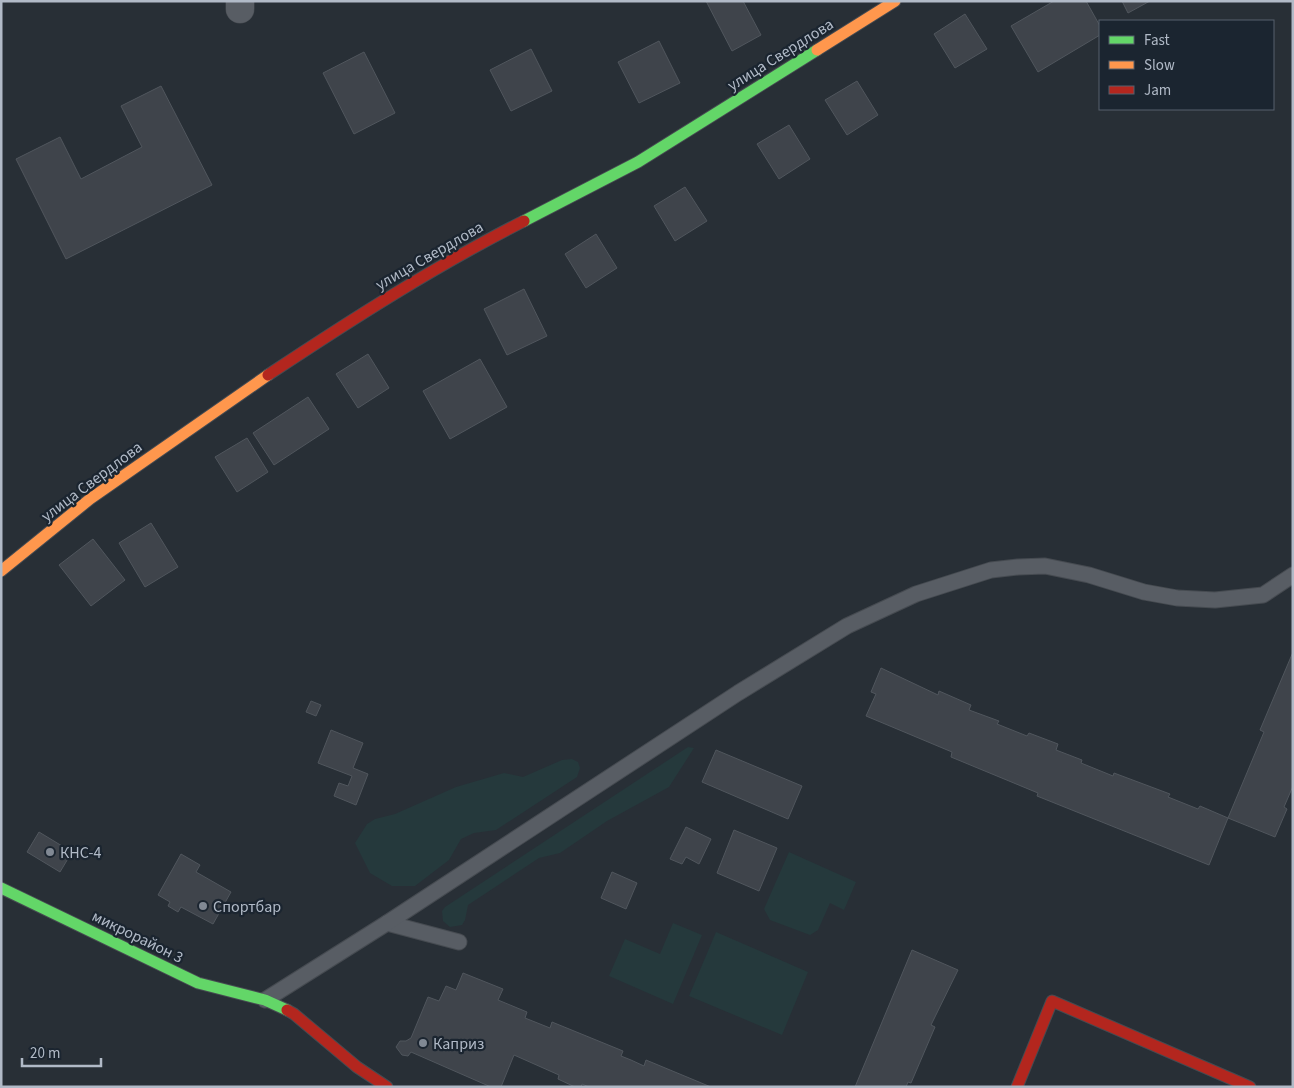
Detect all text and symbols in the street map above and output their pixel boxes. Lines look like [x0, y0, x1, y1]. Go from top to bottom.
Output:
street label: улица Свердлова [723, 13, 838, 96]
legend [1099, 20, 1274, 110]
text: Fast [1144, 30, 1170, 51]
text: Slow [1144, 55, 1175, 76]
text: Jam [1144, 80, 1171, 101]
street label: улица Свердлова [371, 216, 488, 296]
street label: улица Свердлова [37, 436, 147, 527]
place label: КНС-4 [60, 842, 101, 864]
marker: КНС-4 [44, 846, 56, 858]
place label: Спортбар [213, 896, 281, 918]
marker: Спортбар [197, 900, 209, 912]
street label: микрорайон 3 [88, 905, 187, 969]
place label: Каприз [433, 1033, 484, 1055]
scale bar [22, 1036, 101, 1068]
marker: Каприз [417, 1037, 429, 1049]
text: 20 m [30, 1043, 60, 1064]

